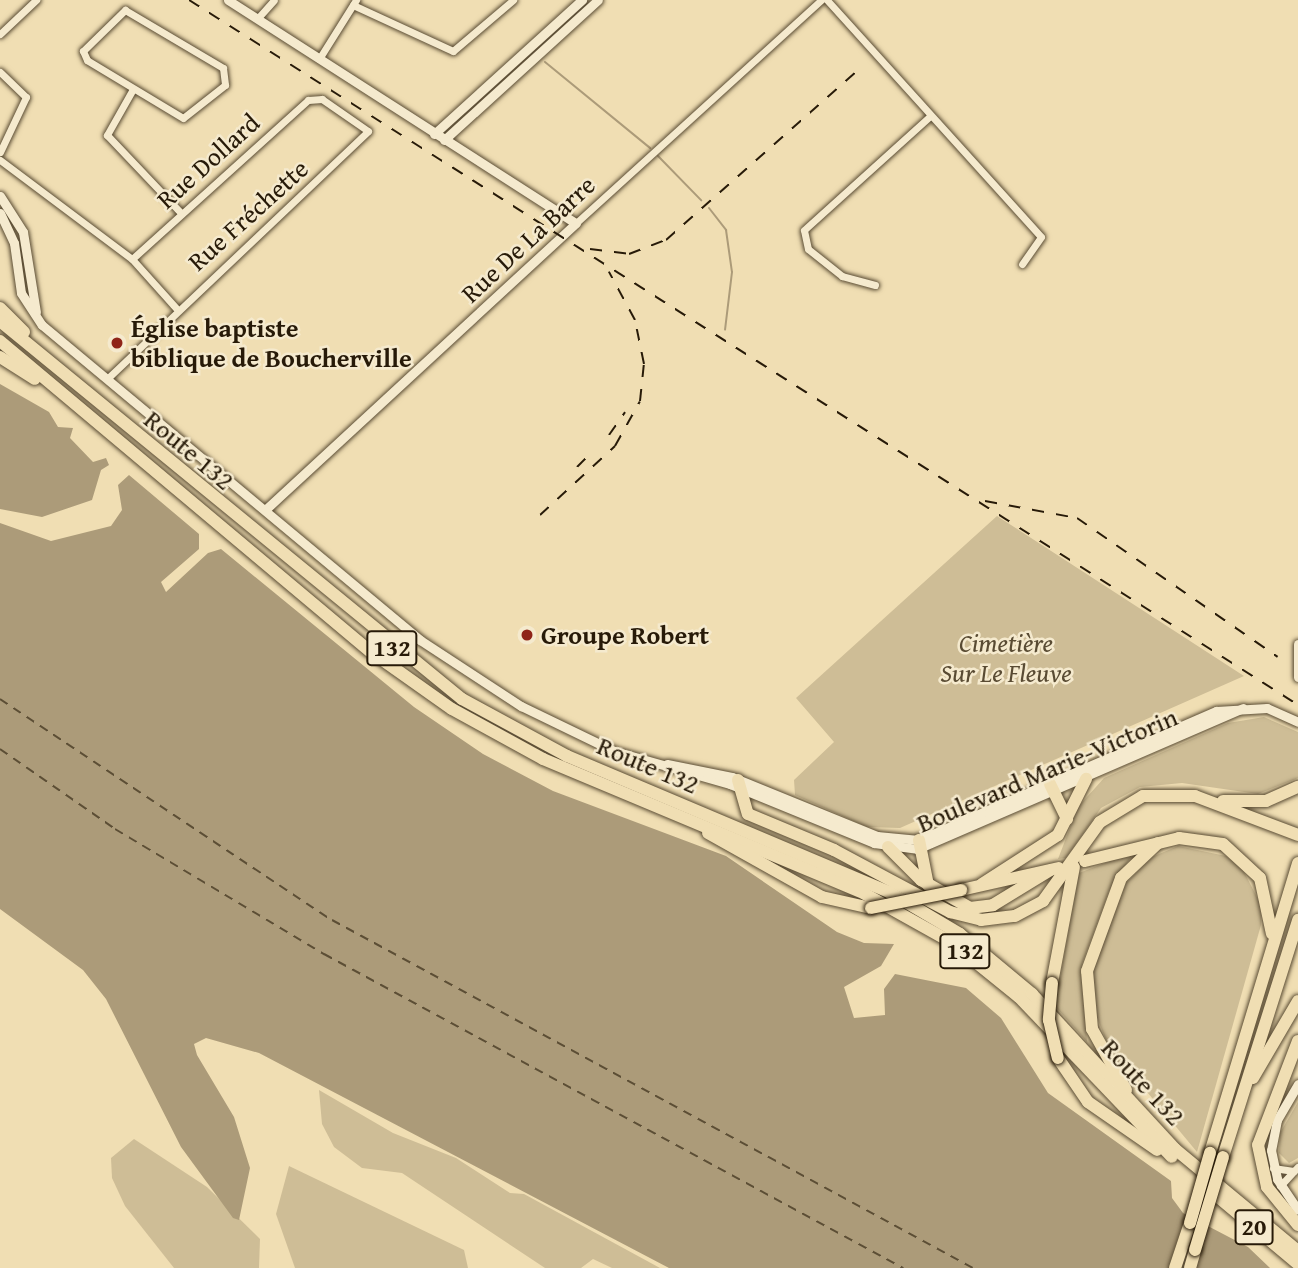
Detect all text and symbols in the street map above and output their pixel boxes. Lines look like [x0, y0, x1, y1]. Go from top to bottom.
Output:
street label: Rue Dollard [150, 107, 266, 215]
street label: Rue Fréchette [181, 153, 315, 277]
street label: Rue De La Barre [455, 169, 601, 309]
place label: Église baptiste biblique de Boucherville [131, 312, 412, 374]
marker: Église baptiste biblique de Boucherville [109, 335, 125, 351]
street label: Route 132 [138, 404, 240, 496]
place label: Groupe Robert [541, 619, 709, 651]
marker: Groupe Robert [519, 627, 535, 643]
park label: Cimetière Sur Le Fleuve [940, 627, 1072, 688]
road number: 132 [366, 628, 418, 668]
street label: Boulevard Marie-Victorin [912, 701, 1182, 839]
street label: Route 132 [593, 730, 703, 800]
road number: 132 [939, 931, 991, 972]
street label: Route 132 [1095, 1032, 1191, 1132]
road number: 20 [1233, 1206, 1275, 1247]

